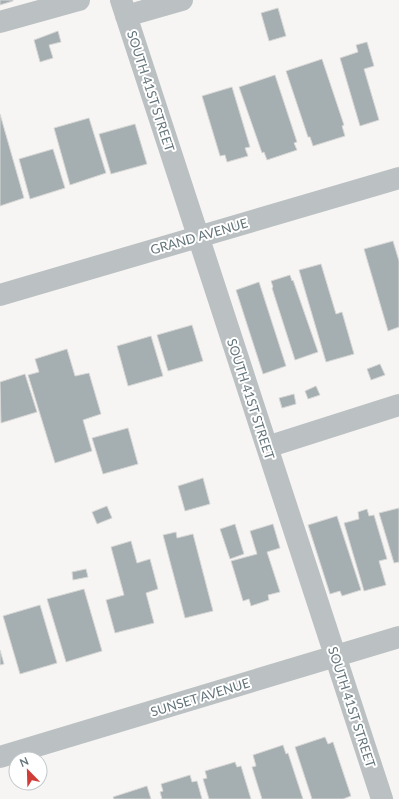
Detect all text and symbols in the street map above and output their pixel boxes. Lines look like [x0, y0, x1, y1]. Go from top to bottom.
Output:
street label: SOUTH 41ST STREET [124, 28, 178, 154]
street label: GRAND AVENUE [148, 214, 250, 258]
street label: SOUTH 41ST STREET [224, 336, 278, 462]
street label: SOUTH 41ST STREET [325, 644, 379, 770]
street label: SUNSET AVENUE [149, 674, 251, 720]
north arrow [8, 751, 48, 791]
text: N [17, 754, 30, 769]

